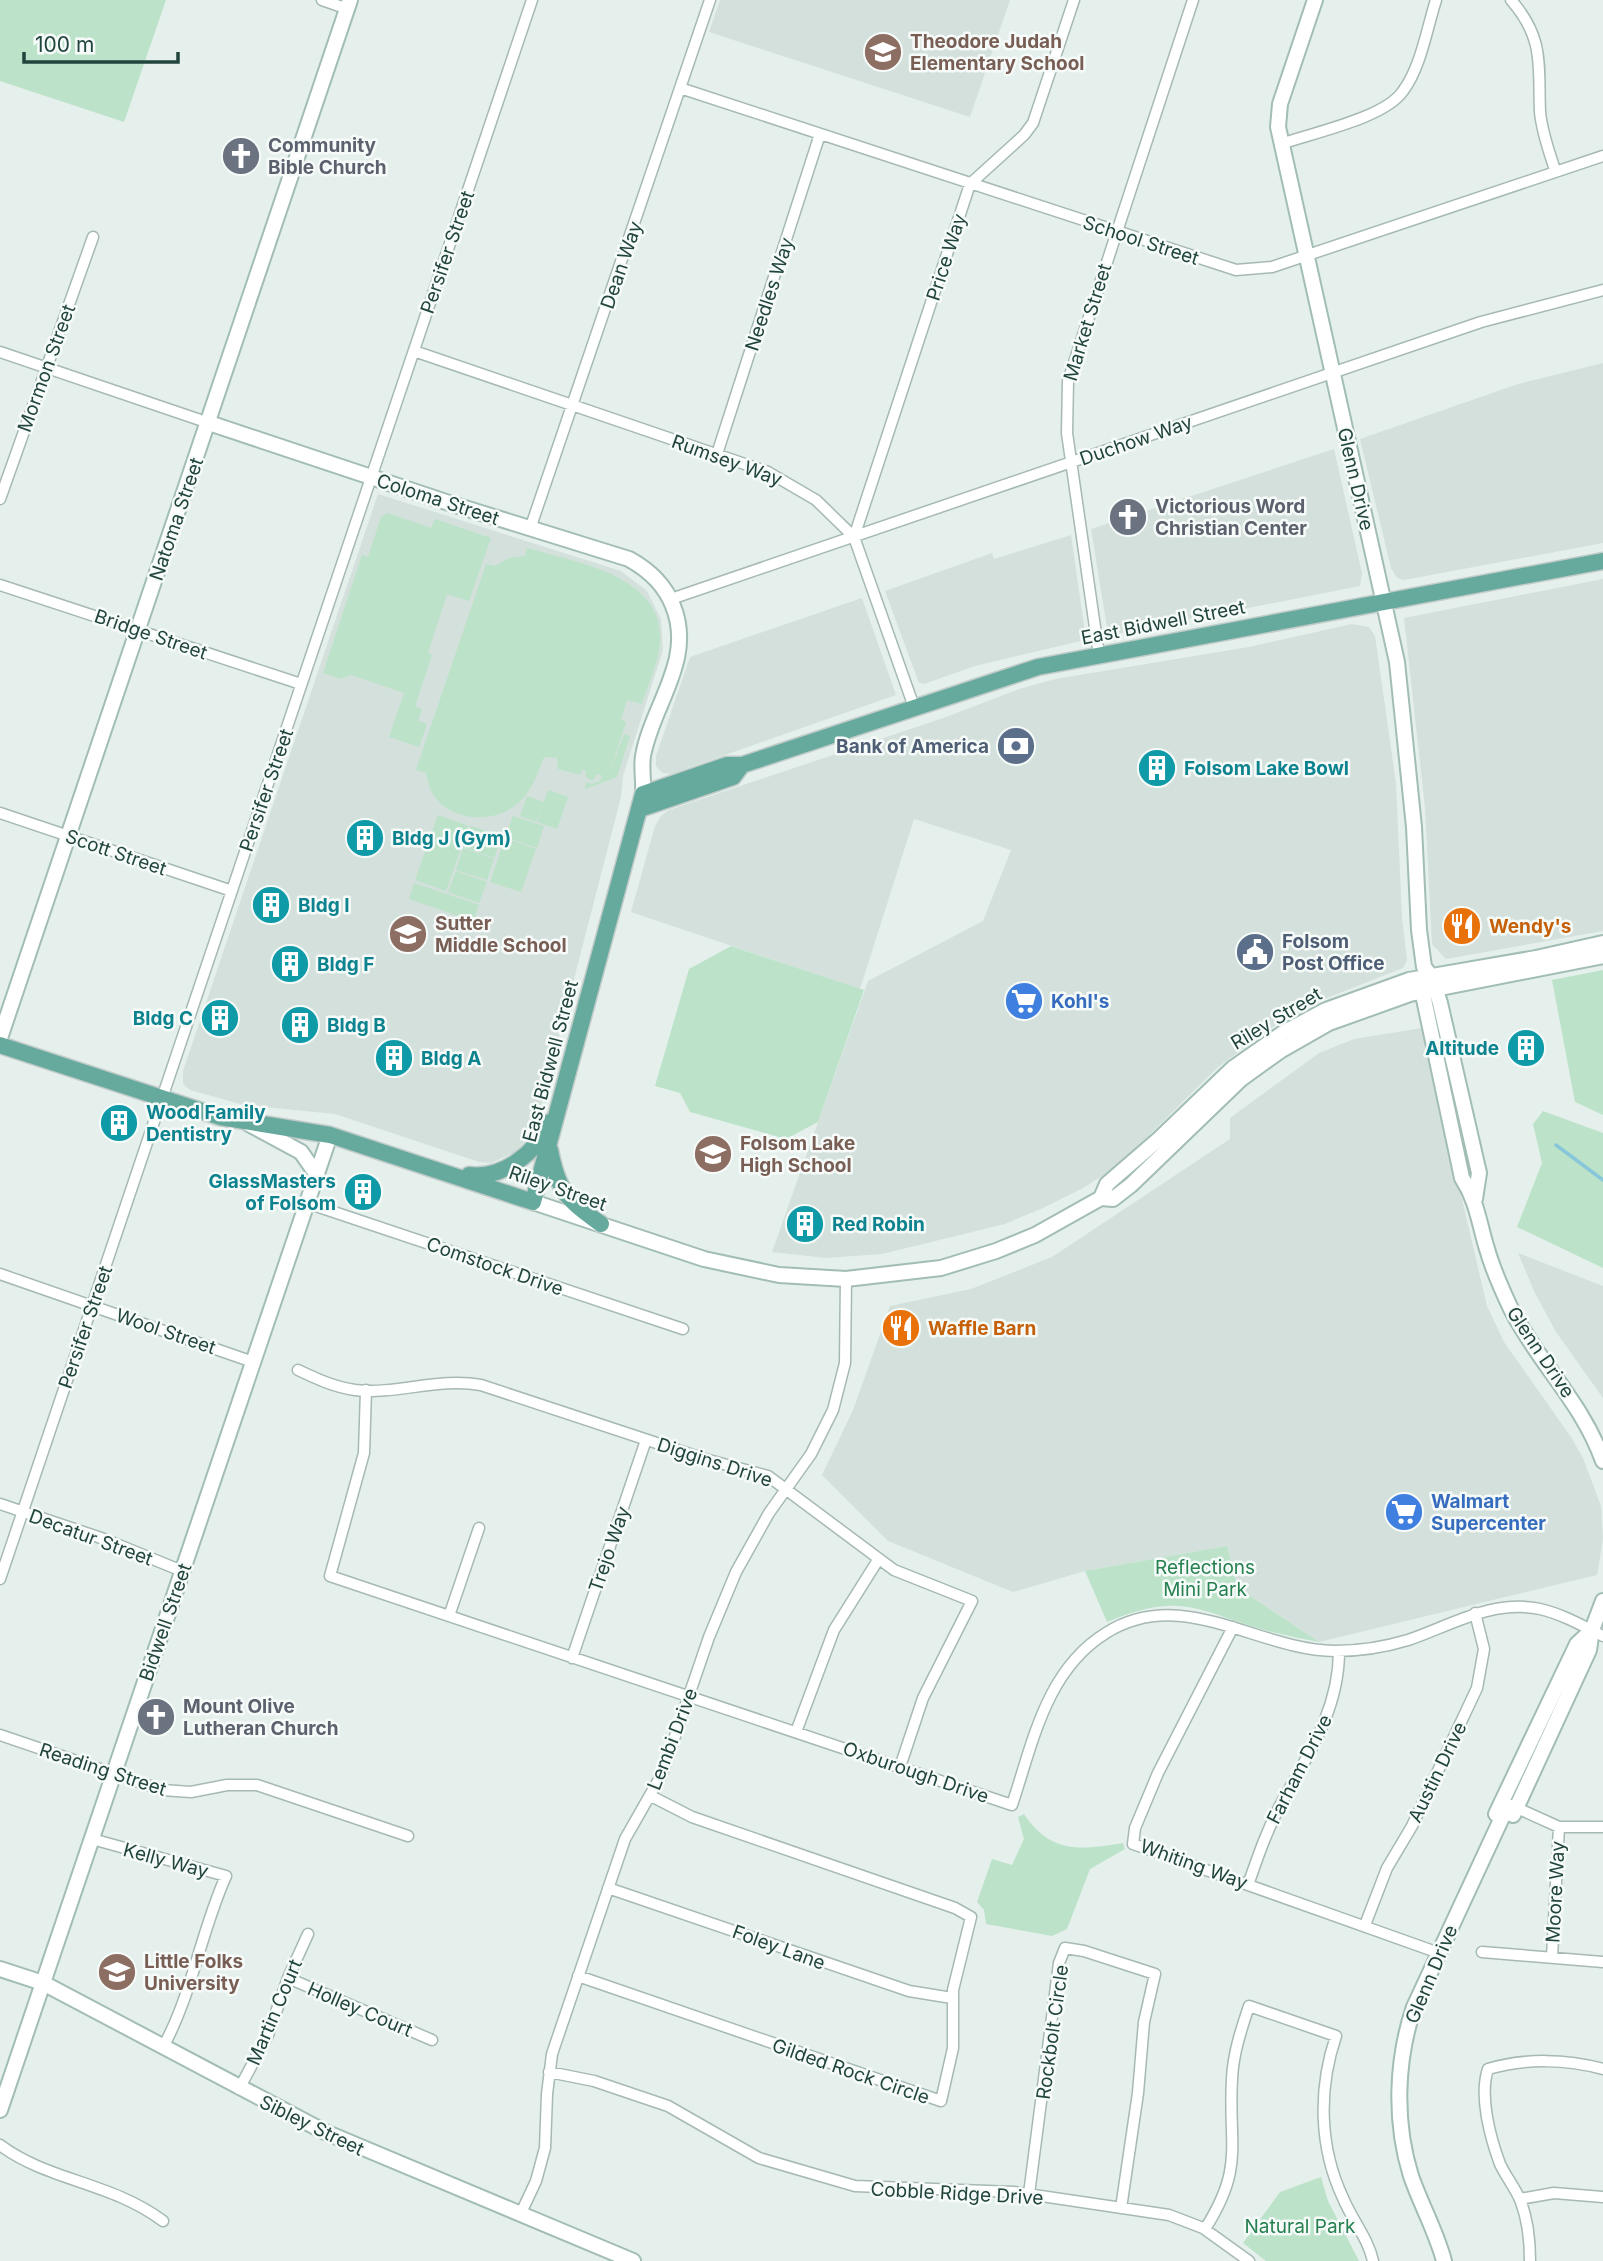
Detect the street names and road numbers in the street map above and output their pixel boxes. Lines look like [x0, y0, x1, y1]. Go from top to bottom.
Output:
street label: Persifer Street [416, 188, 479, 317]
street label: Price Way [922, 210, 971, 304]
street label: School Street [1080, 211, 1202, 270]
street label: Dean Way [596, 218, 647, 312]
street label: Needles Way [740, 234, 799, 354]
street label: Market Street [1059, 261, 1116, 384]
street label: Mormon Street [13, 301, 80, 435]
street label: Duchow Way [1077, 410, 1196, 471]
street label: Glenn Drive [1333, 425, 1379, 533]
street label: Rumsey Way [669, 430, 785, 491]
street label: Natoma Street [145, 455, 208, 584]
street label: Coloma Street [374, 469, 502, 530]
street label: East Bidwell Street [1079, 595, 1247, 650]
street label: Bridge Street [91, 604, 210, 665]
street label: Persifer Street [235, 726, 298, 855]
street label: Scott Street [62, 824, 169, 880]
street label: East Bidwell Street [518, 978, 583, 1145]
street label: Riley Street [1227, 982, 1326, 1054]
street label: Riley Street [506, 1161, 610, 1216]
street label: Comstock Drive [423, 1232, 566, 1301]
street label: Persifer Street [54, 1263, 117, 1392]
street label: Glenn Drive [1502, 1302, 1579, 1402]
street label: Wool Street [113, 1304, 219, 1359]
street label: Diggins Drive [654, 1433, 775, 1492]
street label: Trejo Way [584, 1503, 635, 1595]
street label: Decatur Street [26, 1504, 156, 1571]
street label: Bidwell Street [135, 1560, 196, 1684]
street label: Lembi Drive [643, 1685, 702, 1793]
street label: Farham Drive [1262, 1711, 1337, 1828]
street label: Austin Drive [1403, 1718, 1472, 1826]
street label: Oxburough Drive [840, 1737, 992, 1808]
street label: Reading Street [37, 1738, 169, 1801]
street label: Whiting Way [1137, 1834, 1251, 1895]
street label: Kelly Way [121, 1838, 211, 1883]
street label: Moore Way [1541, 1840, 1570, 1944]
street label: Foley Lane [729, 1920, 828, 1975]
street label: Glenn Drive [1400, 1921, 1463, 2027]
street label: Martin Court [242, 1956, 307, 2069]
street label: Rockbolt Circle [1032, 1963, 1073, 2101]
street label: Holley Court [304, 1977, 416, 2042]
street label: Gilded Rock Circle [769, 2034, 933, 2109]
street label: Sibley Street [256, 2090, 368, 2161]
street label: Cobble Ridge Drive [870, 2177, 1044, 2210]

